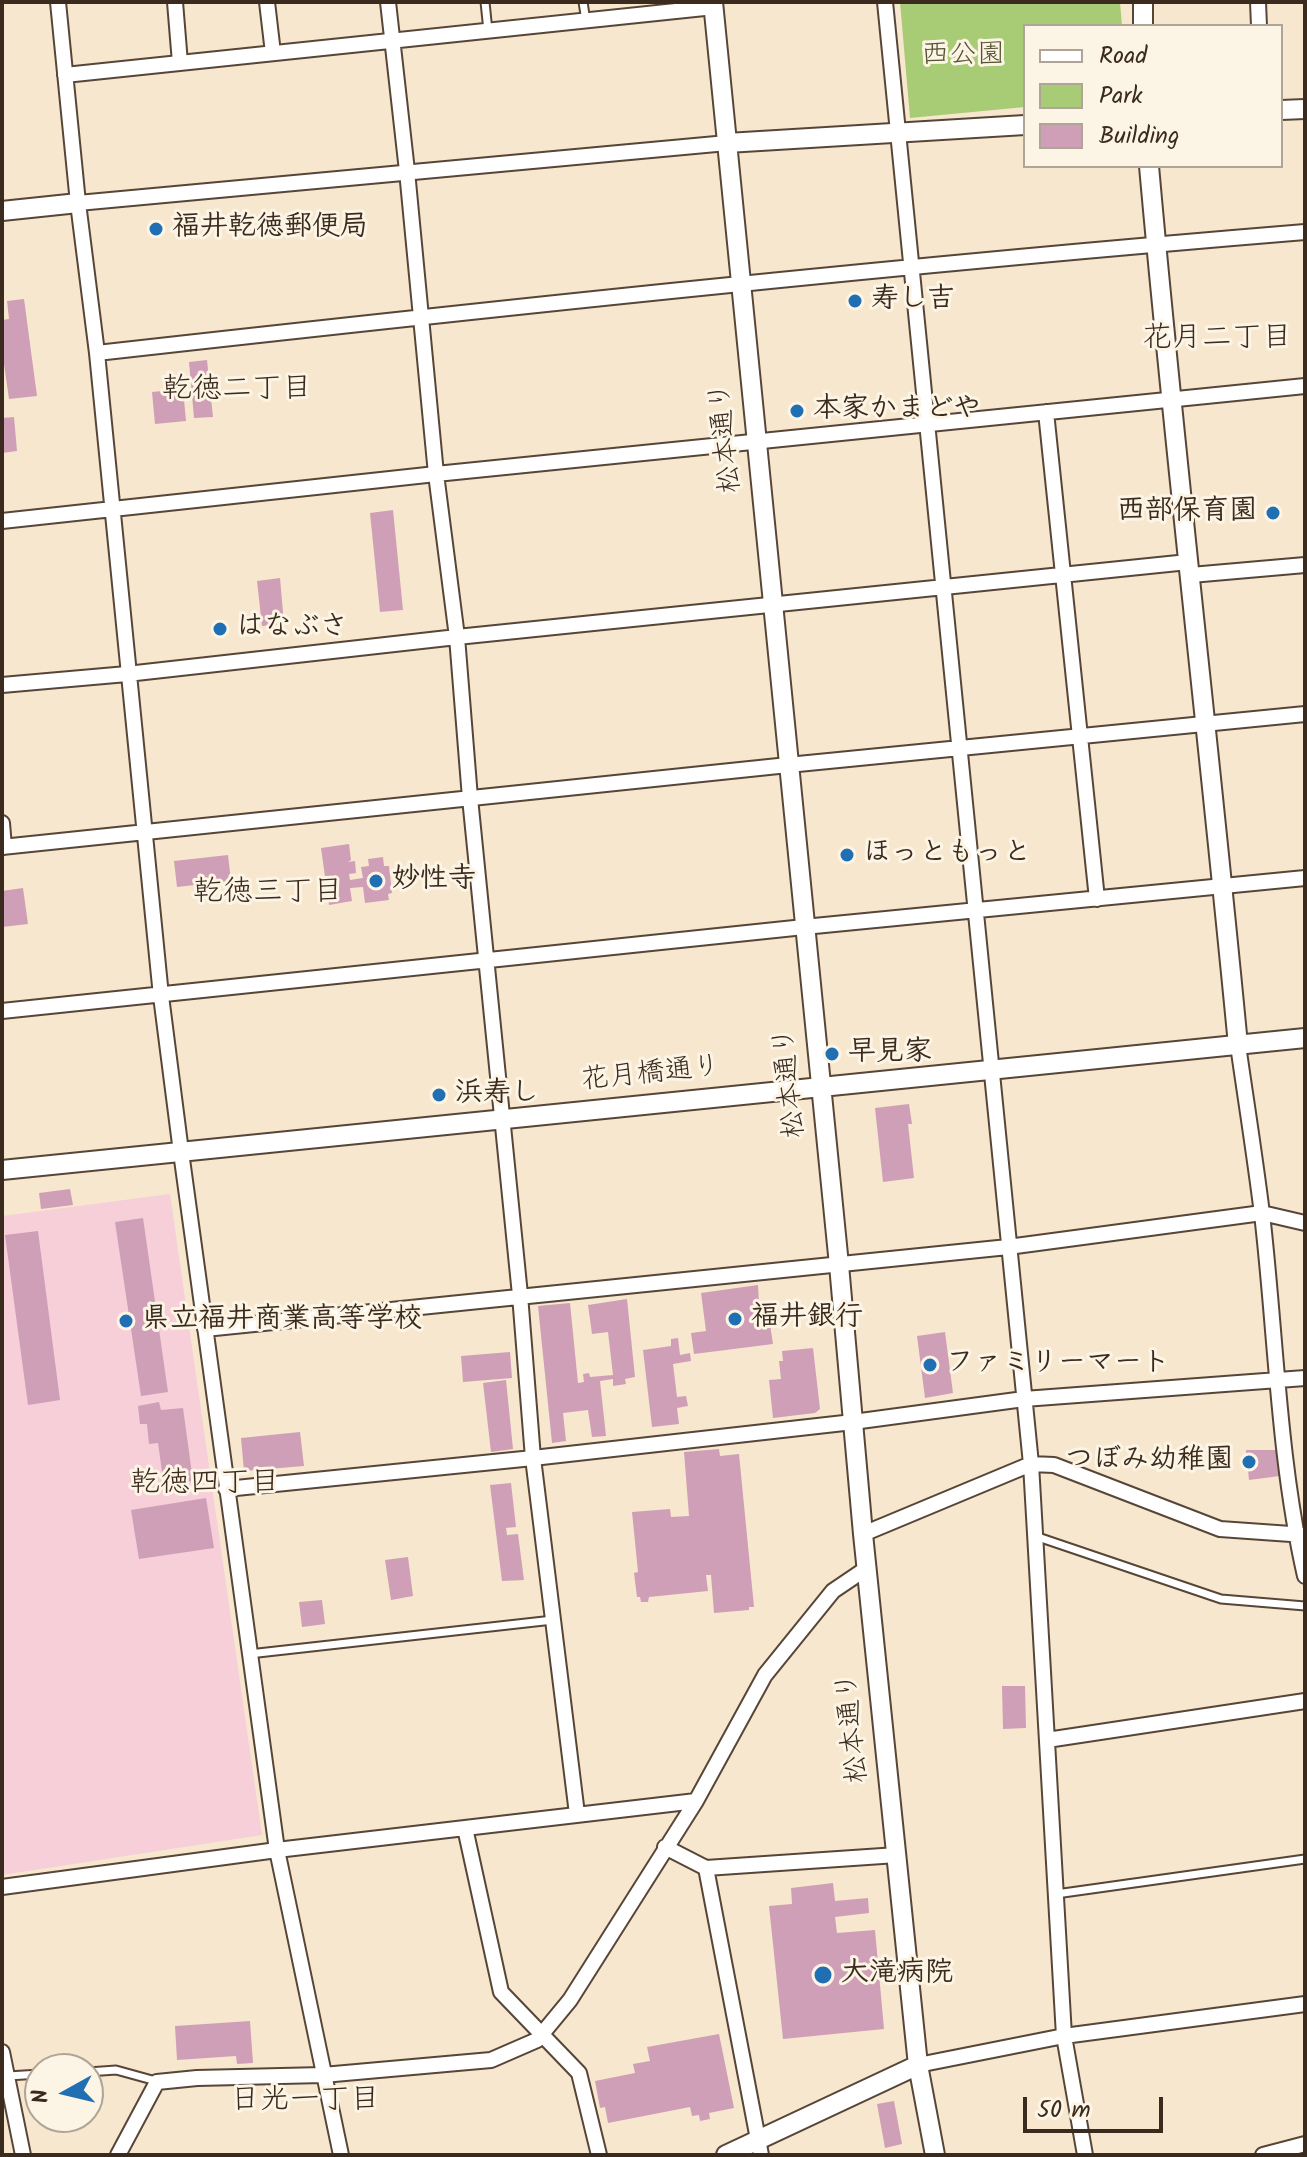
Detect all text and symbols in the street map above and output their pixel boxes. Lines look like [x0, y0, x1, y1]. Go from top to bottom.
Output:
legend [1023, 24, 1283, 168]
text: Road [1099, 37, 1147, 76]
park label: 西公園 [921, 40, 1005, 74]
text: Park [1099, 77, 1143, 116]
text: Building [1099, 117, 1179, 156]
place label: 福井乾徳郵便局 [172, 212, 368, 246]
marker: 福井乾徳郵便局 [147, 220, 165, 238]
place label: 寿し吉 [871, 284, 955, 318]
marker: 寿し吉 [846, 292, 864, 310]
district label: 花月二丁目 [1142, 323, 1292, 359]
district label: 乾徳二丁目 [162, 374, 312, 410]
street label: 松本通り [705, 380, 751, 494]
place label: 本家かまどや [813, 394, 981, 428]
marker: 本家かまどや [788, 402, 806, 420]
place label: 西部保育園 [1117, 496, 1257, 530]
marker: 西部保育園 [1264, 504, 1282, 522]
place label: はなぶさ [236, 612, 348, 646]
marker: はなぶさ [211, 620, 229, 638]
place label: ほっともっと [863, 838, 1031, 872]
marker: ほっともっと [838, 846, 856, 864]
place label: 妙性寺 [392, 864, 476, 898]
marker: 妙性寺 [367, 872, 385, 890]
district label: 乾徳三丁目 [193, 877, 343, 913]
street label: 松本通り [769, 1025, 815, 1139]
place label: 早見家 [848, 1037, 932, 1071]
marker: 早見家 [823, 1045, 841, 1063]
street label: 花月橋通り [580, 1052, 722, 1100]
place label: 浜寿し [455, 1078, 539, 1112]
marker: 浜寿し [430, 1086, 448, 1104]
place label: 福井銀行 [751, 1302, 863, 1336]
place label: 県立福井商業高等学校 [142, 1304, 422, 1338]
marker: 福井銀行 [726, 1310, 744, 1328]
marker: 県立福井商業高等学校 [117, 1312, 135, 1330]
place label: ファミリーマート [946, 1348, 1170, 1382]
marker: ファミリーマート [921, 1356, 939, 1374]
place label: つぼみ幼稚園 [1065, 1445, 1233, 1479]
marker: つぼみ幼稚園 [1240, 1453, 1258, 1471]
district label: 乾徳四丁目 [130, 1468, 280, 1504]
street label: 松本通り [832, 1670, 878, 1784]
place label: 大滝病院 [841, 1958, 953, 1992]
marker: 大滝病院 [812, 1964, 834, 1986]
north arrow [24, 2053, 104, 2133]
scale bar [1027, 2081, 1167, 2131]
district label: 日光一丁目 [230, 2085, 380, 2121]
text: N [23, 2087, 60, 2105]
text: 50 m [1037, 2091, 1091, 2130]

